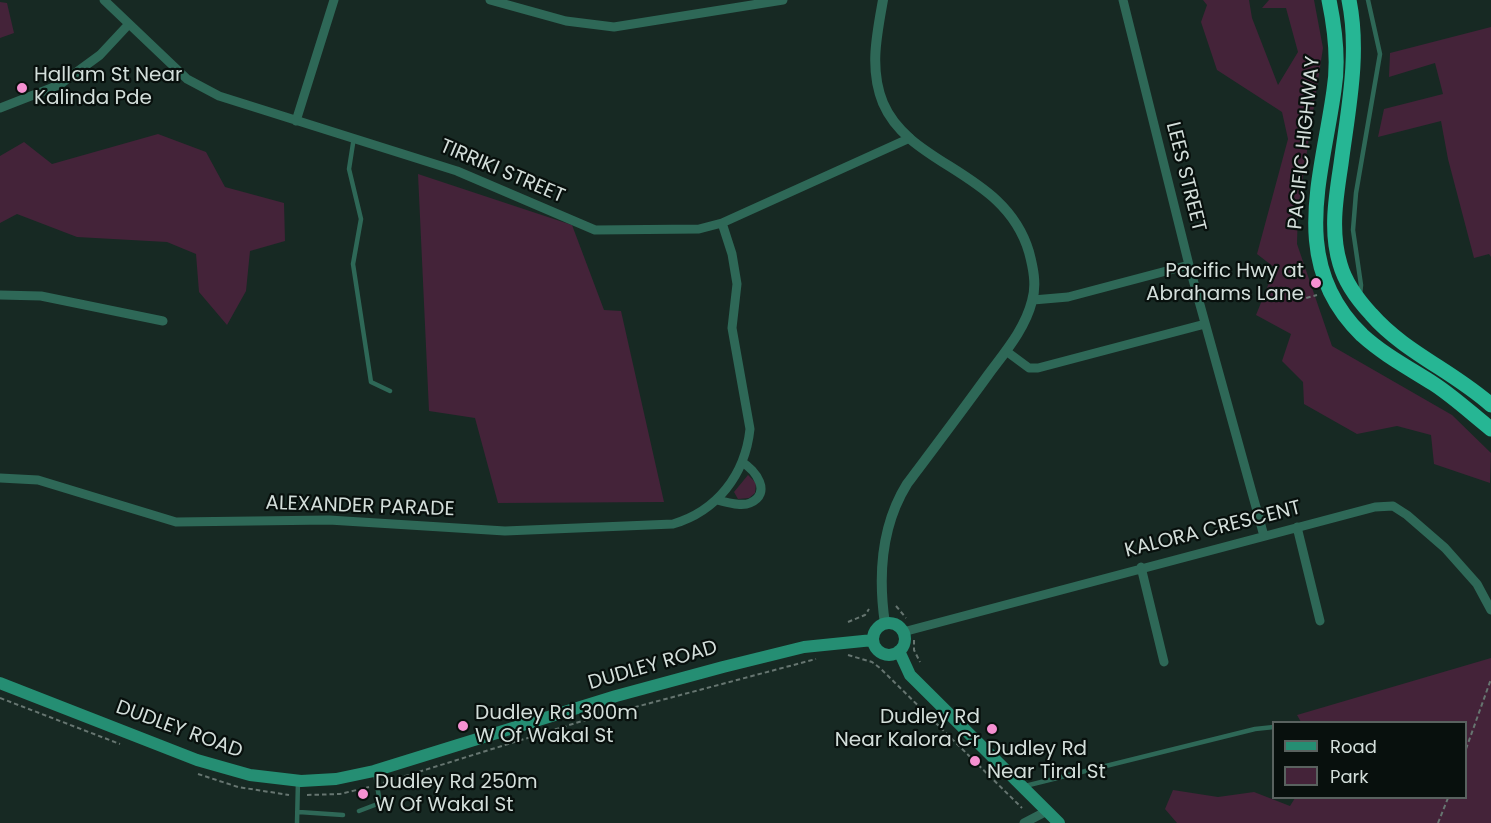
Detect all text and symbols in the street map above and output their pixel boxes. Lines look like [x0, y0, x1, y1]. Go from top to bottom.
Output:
street label: PACIFIC HIGHWAY [1284, 55, 1326, 231]
place label: Hallam St Near Kalinda Pde [34, 64, 182, 111]
marker: Hallam St Near Kalinda Pde [15, 81, 29, 95]
street label: LEES STREET [1160, 120, 1210, 234]
street label: TIRRIKI STREET [436, 135, 568, 209]
place label: Pacific Hwy at Abrahams Lane [1146, 260, 1304, 307]
marker: Pacific Hwy at Abrahams Lane [1309, 276, 1323, 290]
street label: ALEXANDER PARADE [265, 492, 455, 522]
street label: KALORA CRESCENT [1122, 496, 1304, 564]
street label: DUDLEY ROAD [586, 636, 720, 696]
street label: DUDLEY ROAD [112, 696, 246, 764]
place label: Dudley Rd 300m W Of Wakal St [475, 702, 638, 749]
place label: Dudley Rd Near Kalora Cr [835, 706, 980, 753]
marker: Dudley Rd 300m W Of Wakal St [456, 719, 470, 733]
legend [1272, 721, 1467, 799]
marker: Dudley Rd Near Kalora Cr [985, 722, 999, 736]
text: Road [1330, 734, 1377, 759]
place label: Dudley Rd Near Tiral St [987, 738, 1106, 785]
marker: Dudley Rd Near Tiral St [968, 754, 982, 768]
text: Park [1330, 764, 1369, 789]
place label: Dudley Rd 250m W Of Wakal St [375, 771, 538, 818]
marker: Dudley Rd 250m W Of Wakal St [356, 787, 370, 801]

